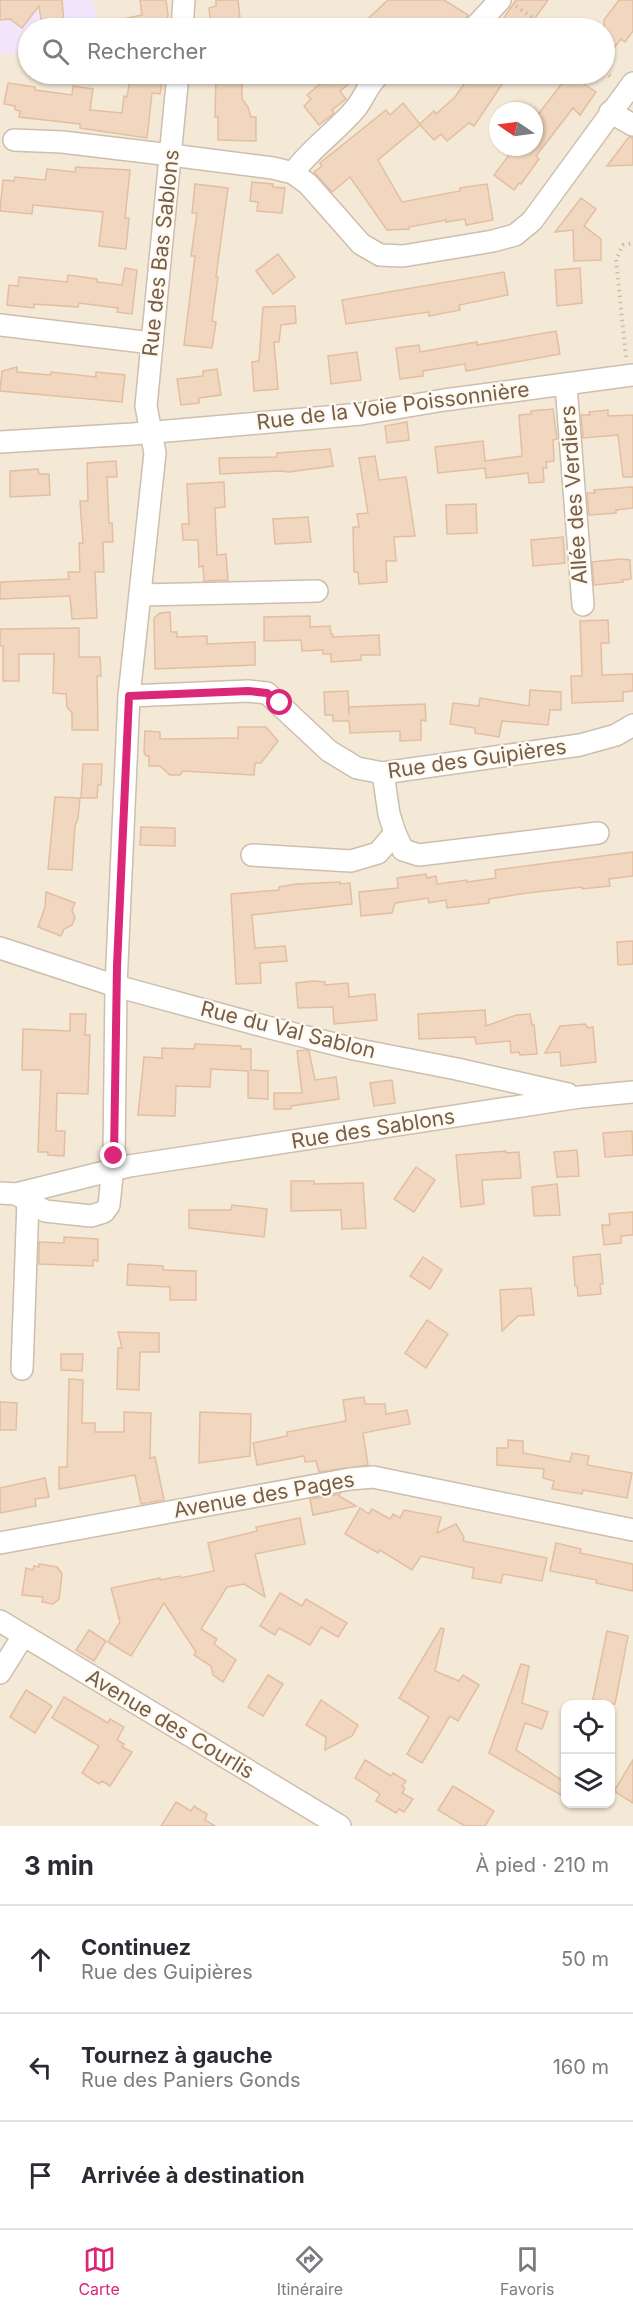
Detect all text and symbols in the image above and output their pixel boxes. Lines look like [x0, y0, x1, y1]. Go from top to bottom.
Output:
search box [18, 18, 615, 84]
icon: search [39, 35, 72, 68]
text: Rechercher [87, 38, 207, 64]
north arrow [489, 102, 543, 156]
street label: Rue des Bas Sablons [137, 148, 184, 358]
street label: Rue de la Voie Poissonnière [255, 376, 531, 435]
street label: Allée des Verdiers [555, 405, 592, 585]
route start [266, 689, 292, 715]
street label: Rue des Guipières [386, 734, 568, 783]
street label: Rue du Val Sablon [198, 996, 378, 1063]
street label: Rue des Sablons [289, 1103, 457, 1154]
route end [100, 1142, 126, 1168]
street label: Avenue des Pages [172, 1466, 356, 1523]
street label: Avenue des Courlis [82, 1664, 259, 1784]
map controls [561, 1700, 615, 1808]
button: locate [561, 1700, 615, 1754]
button: layers [561, 1754, 615, 1808]
text: 3 min [24, 1850, 94, 1881]
text: À pied · 210 m [475, 1853, 609, 1877]
text: Continuez [81, 1934, 191, 1960]
icon: ahead [24, 1943, 57, 1976]
text: 50 m [561, 1947, 609, 1971]
text: Rue des Guipières [81, 1960, 253, 1984]
text: Tournez à gauche [81, 2042, 273, 2068]
icon: left [24, 2051, 57, 2084]
text: 160 m [553, 2055, 609, 2079]
text: Rue des Paniers Gonds [81, 2068, 301, 2092]
icon: arrive [24, 2159, 57, 2192]
text: Arrivée à destination [81, 2162, 305, 2188]
tab: Carte [78, 2243, 120, 2299]
tab: Itinéraire [277, 2243, 343, 2299]
tab: Favoris [500, 2243, 555, 2299]

